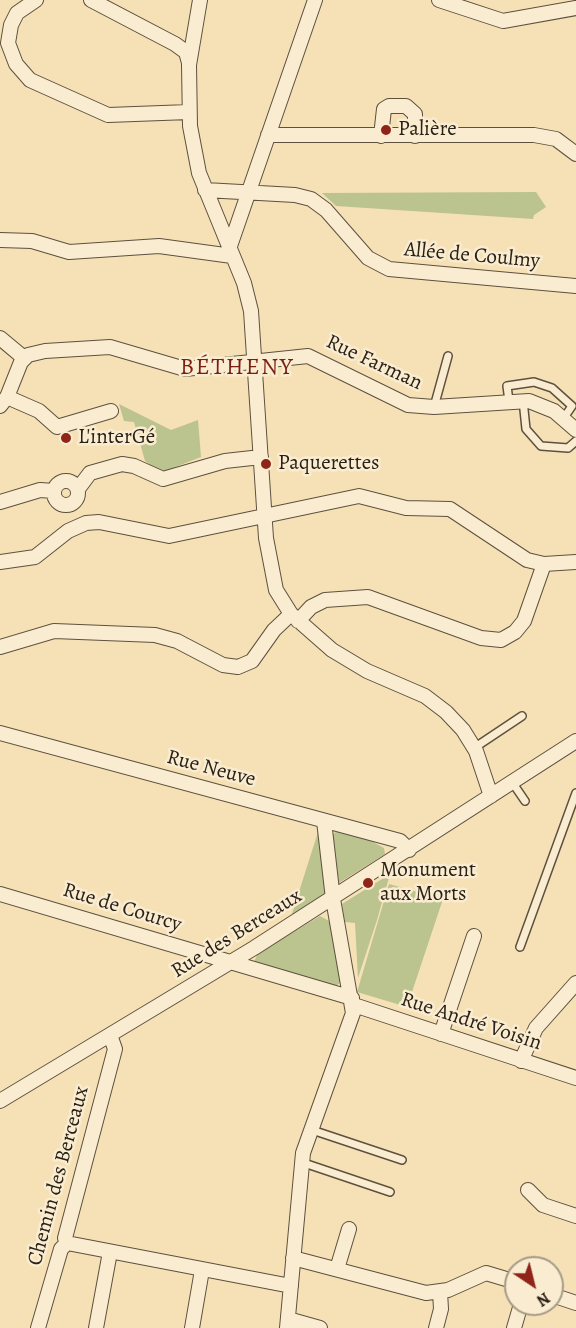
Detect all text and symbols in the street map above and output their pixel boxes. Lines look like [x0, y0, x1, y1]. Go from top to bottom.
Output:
place label: Palière [398, 117, 457, 143]
marker: Palière [379, 123, 393, 137]
street label: Allée de Coulmy [403, 238, 541, 274]
street label: Rue Farman [322, 330, 426, 396]
district label: BÉTHENY [180, 354, 294, 382]
place label: L'interGé [78, 425, 155, 451]
marker: L'interGé [59, 431, 73, 445]
place label: Paquerettes [278, 451, 379, 477]
marker: Paquerettes [259, 457, 273, 471]
street label: Rue Neuve [164, 745, 258, 793]
place label: Monument aux Morts [380, 858, 476, 908]
marker: Monument aux Morts [361, 876, 375, 890]
street label: Rue de Courcy [60, 878, 184, 938]
street label: Rue des Berceaux [167, 884, 307, 984]
street label: Rue André Voisin [397, 987, 545, 1057]
street label: Chemin des Berceaux [23, 1083, 95, 1269]
north arrow [504, 1256, 564, 1316]
text: N [532, 1287, 554, 1311]

